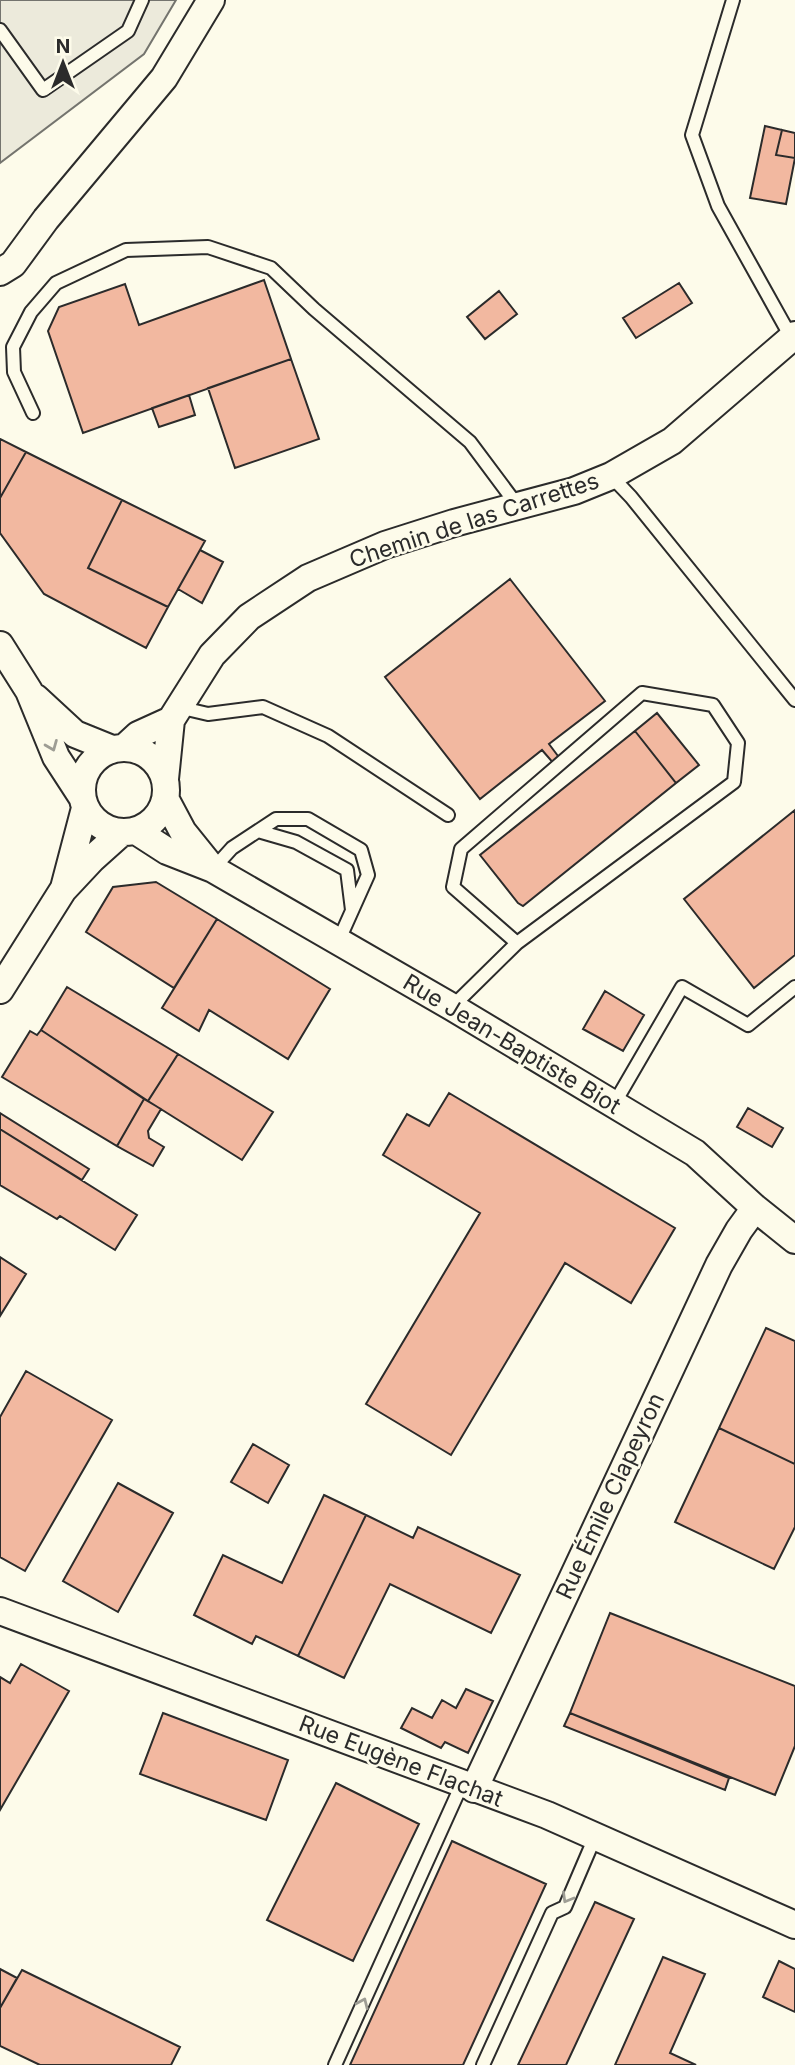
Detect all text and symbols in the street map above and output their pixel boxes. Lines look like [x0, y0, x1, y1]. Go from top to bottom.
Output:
north arrow [28, 28, 98, 98]
text: N [56, 35, 70, 58]
street label: Chemin de las Carrettes [346, 466, 602, 574]
one-way arrow [43, 739, 57, 751]
street label: Rue Jean-Baptiste Biot [398, 968, 626, 1120]
street label: Rue Émile Clapeyron [550, 1388, 670, 1604]
street label: Rue Eugène Flachat [295, 1709, 507, 1813]
one-way arrow [562, 1890, 575, 1903]
one-way arrow [355, 1998, 369, 2010]

